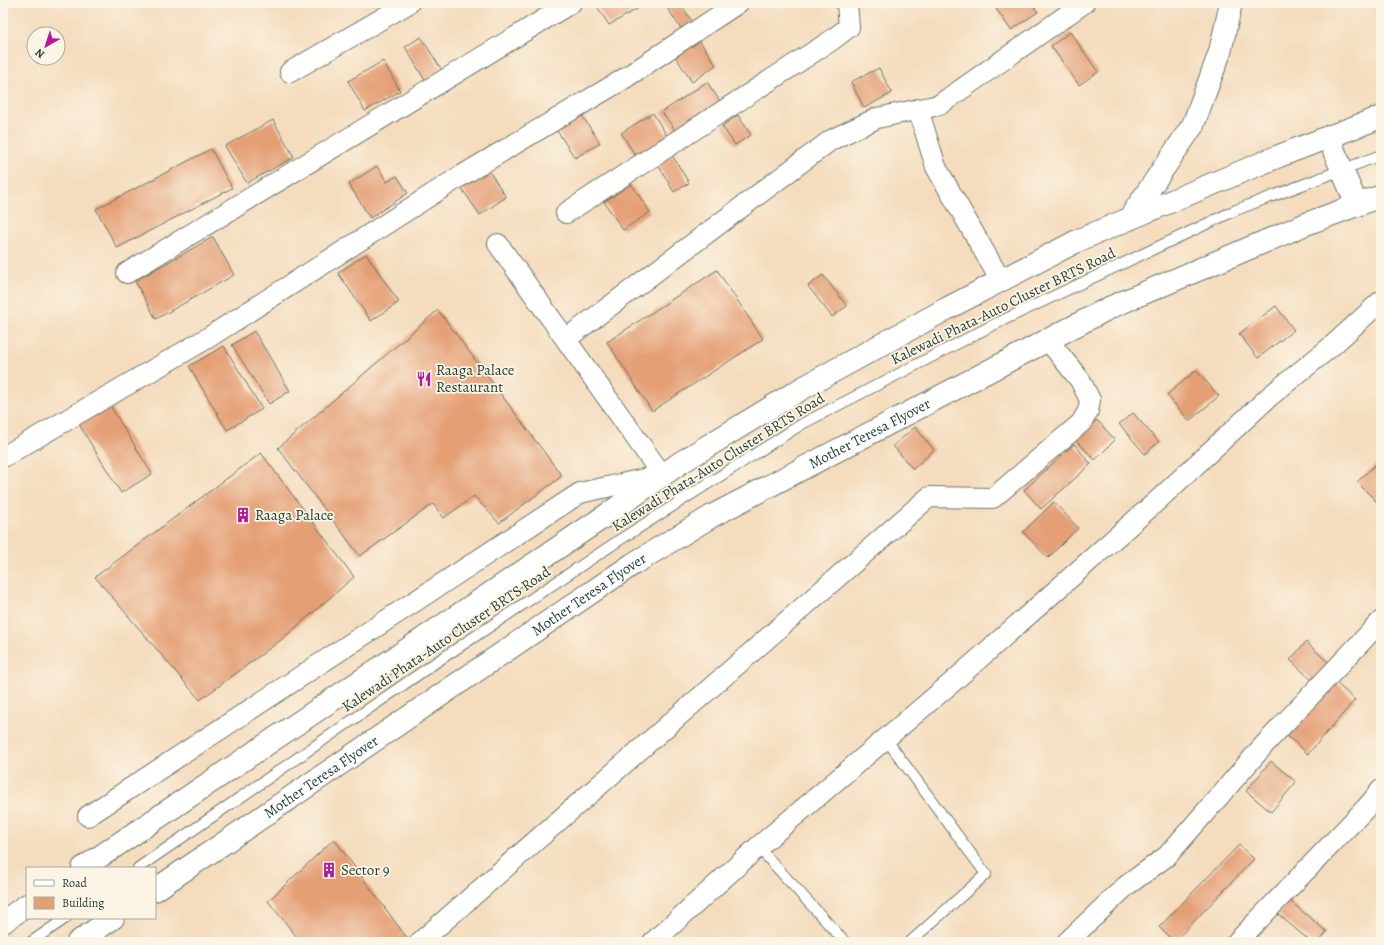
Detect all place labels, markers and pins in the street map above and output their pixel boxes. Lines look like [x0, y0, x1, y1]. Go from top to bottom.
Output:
place label: Raaga Palace Restaurant [436, 360, 515, 397]
restaurant icon: Raaga Palace Restaurant [415, 370, 433, 388]
place label: Raaga Palace [255, 505, 334, 525]
building icon: Raaga Palace [234, 506, 252, 524]
place label: Sector 9 [341, 860, 390, 880]
building icon: Sector 9 [320, 861, 338, 879]

